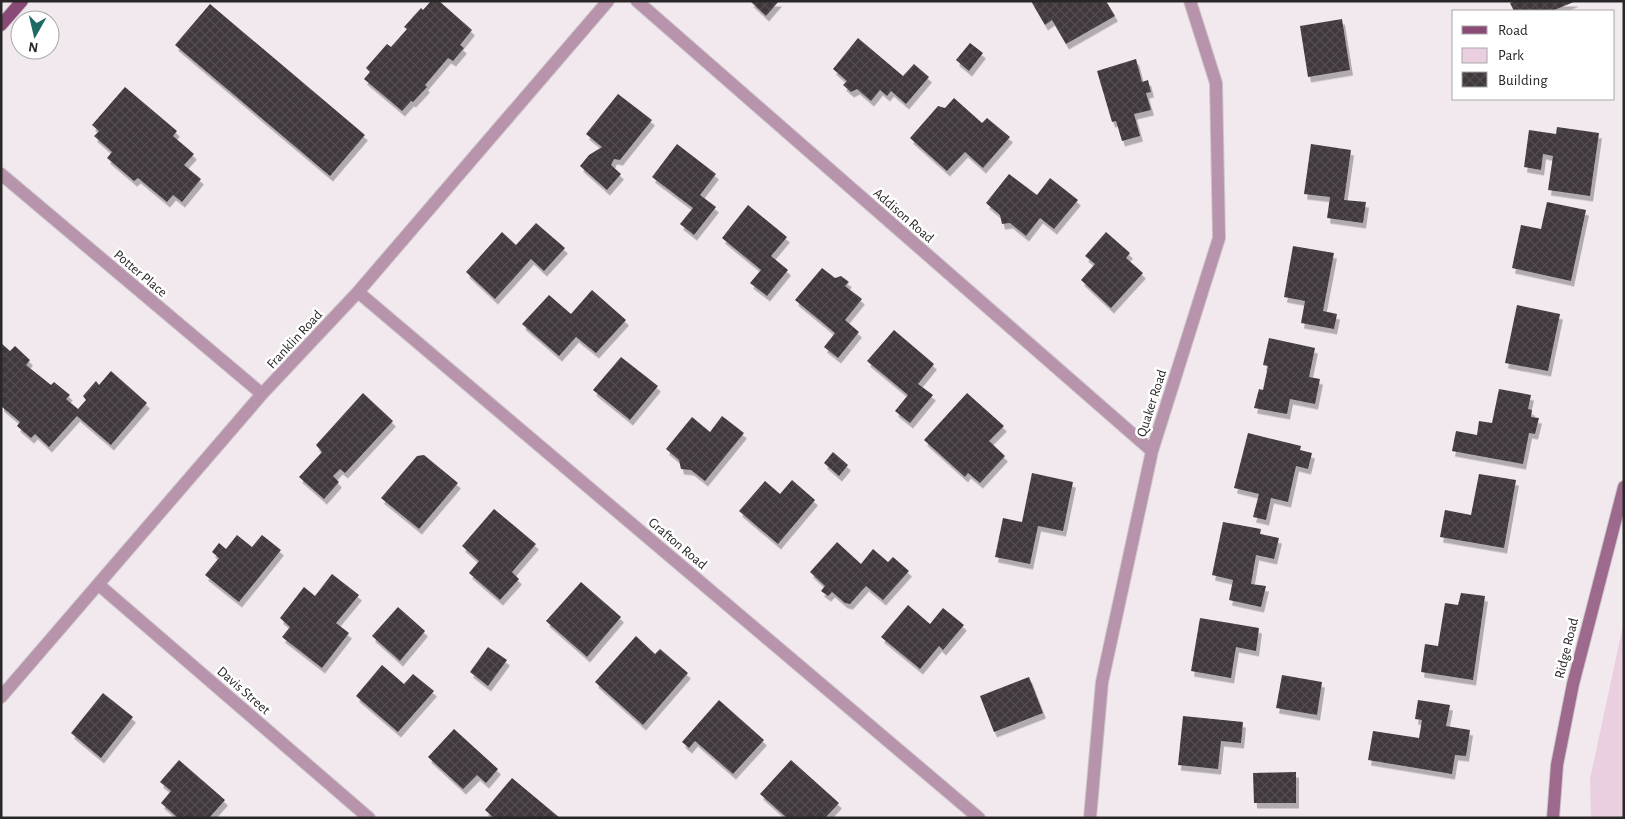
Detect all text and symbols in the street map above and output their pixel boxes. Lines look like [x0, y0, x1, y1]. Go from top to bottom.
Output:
north arrow [10, 10, 60, 60]
legend [1452, 10, 1615, 100]
text: Road [1498, 23, 1528, 38]
text: N [28, 39, 39, 54]
text: Park [1498, 48, 1524, 63]
text: Building [1498, 73, 1548, 88]
street label: Addison Road [870, 186, 936, 246]
street label: Potter Place [111, 248, 170, 300]
street label: Franklin Road [264, 308, 325, 372]
street label: Quaker Road [1134, 368, 1169, 439]
street label: Grafton Road [645, 515, 709, 572]
street label: Ridge Road [1553, 617, 1581, 680]
street label: Davis Street [214, 664, 273, 718]

